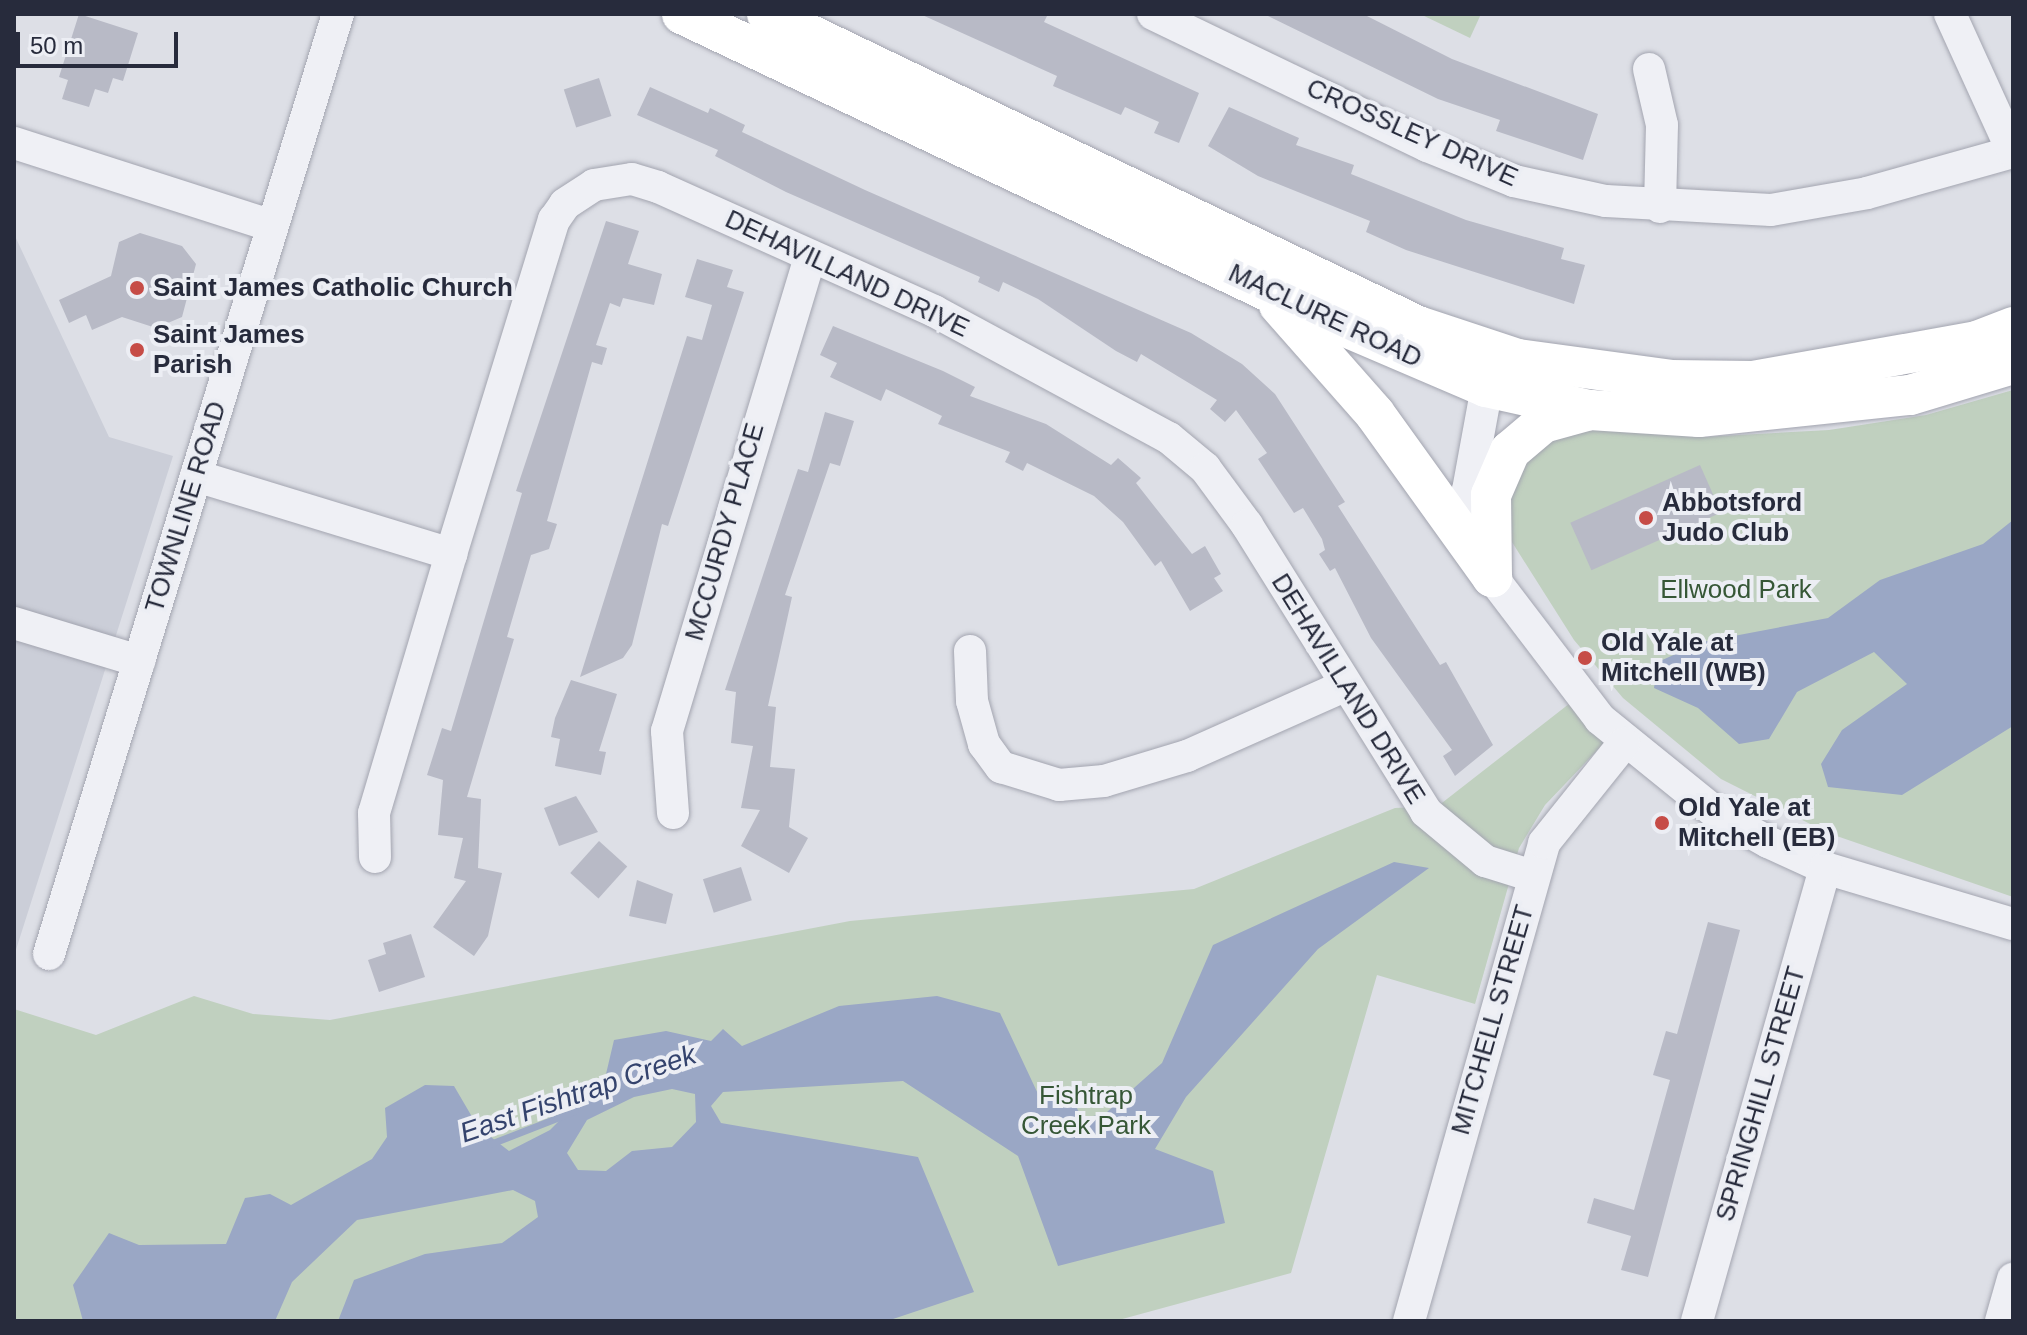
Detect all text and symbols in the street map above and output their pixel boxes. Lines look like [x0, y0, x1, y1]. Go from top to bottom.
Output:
scale bar [20, 16, 182, 66]
text: 50 m [30, 32, 83, 59]
street label: CROSSLEY DRIVE [1301, 72, 1523, 194]
street label: DEHAVILLAND DRIVE [720, 204, 974, 344]
street label: MACLURE ROAD [1223, 258, 1427, 374]
place label: Saint James Catholic Church [153, 272, 513, 304]
marker: Saint James Catholic Church [128, 279, 146, 297]
place label: Saint James Parish [153, 319, 305, 380]
marker: Saint James Parish [128, 341, 146, 359]
street label: TOWNLINE ROAD [139, 398, 233, 616]
street label: MCCURDY PLACE [679, 419, 771, 645]
place label: Abbotsford Judo Club [1662, 487, 1802, 548]
marker: Abbotsford Judo Club [1637, 509, 1655, 527]
street label: DEHAVILLAND DRIVE [1264, 568, 1432, 810]
park label: Ellwood Park [1660, 574, 1812, 606]
place label: Old Yale at Mitchell (WB) [1601, 627, 1766, 688]
marker: Old Yale at Mitchell (WB) [1576, 649, 1594, 667]
place label: Old Yale at Mitchell (EB) [1678, 792, 1835, 854]
marker: Old Yale at Mitchell (EB) [1653, 814, 1671, 832]
street label: MITCHELL STREET [1445, 901, 1541, 1139]
street label: SPRINGHILL STREET [1710, 963, 1812, 1225]
water label: East Fishtrap Creek [456, 1038, 700, 1150]
park label: Fishtrap Creek Park [1021, 1080, 1151, 1142]

